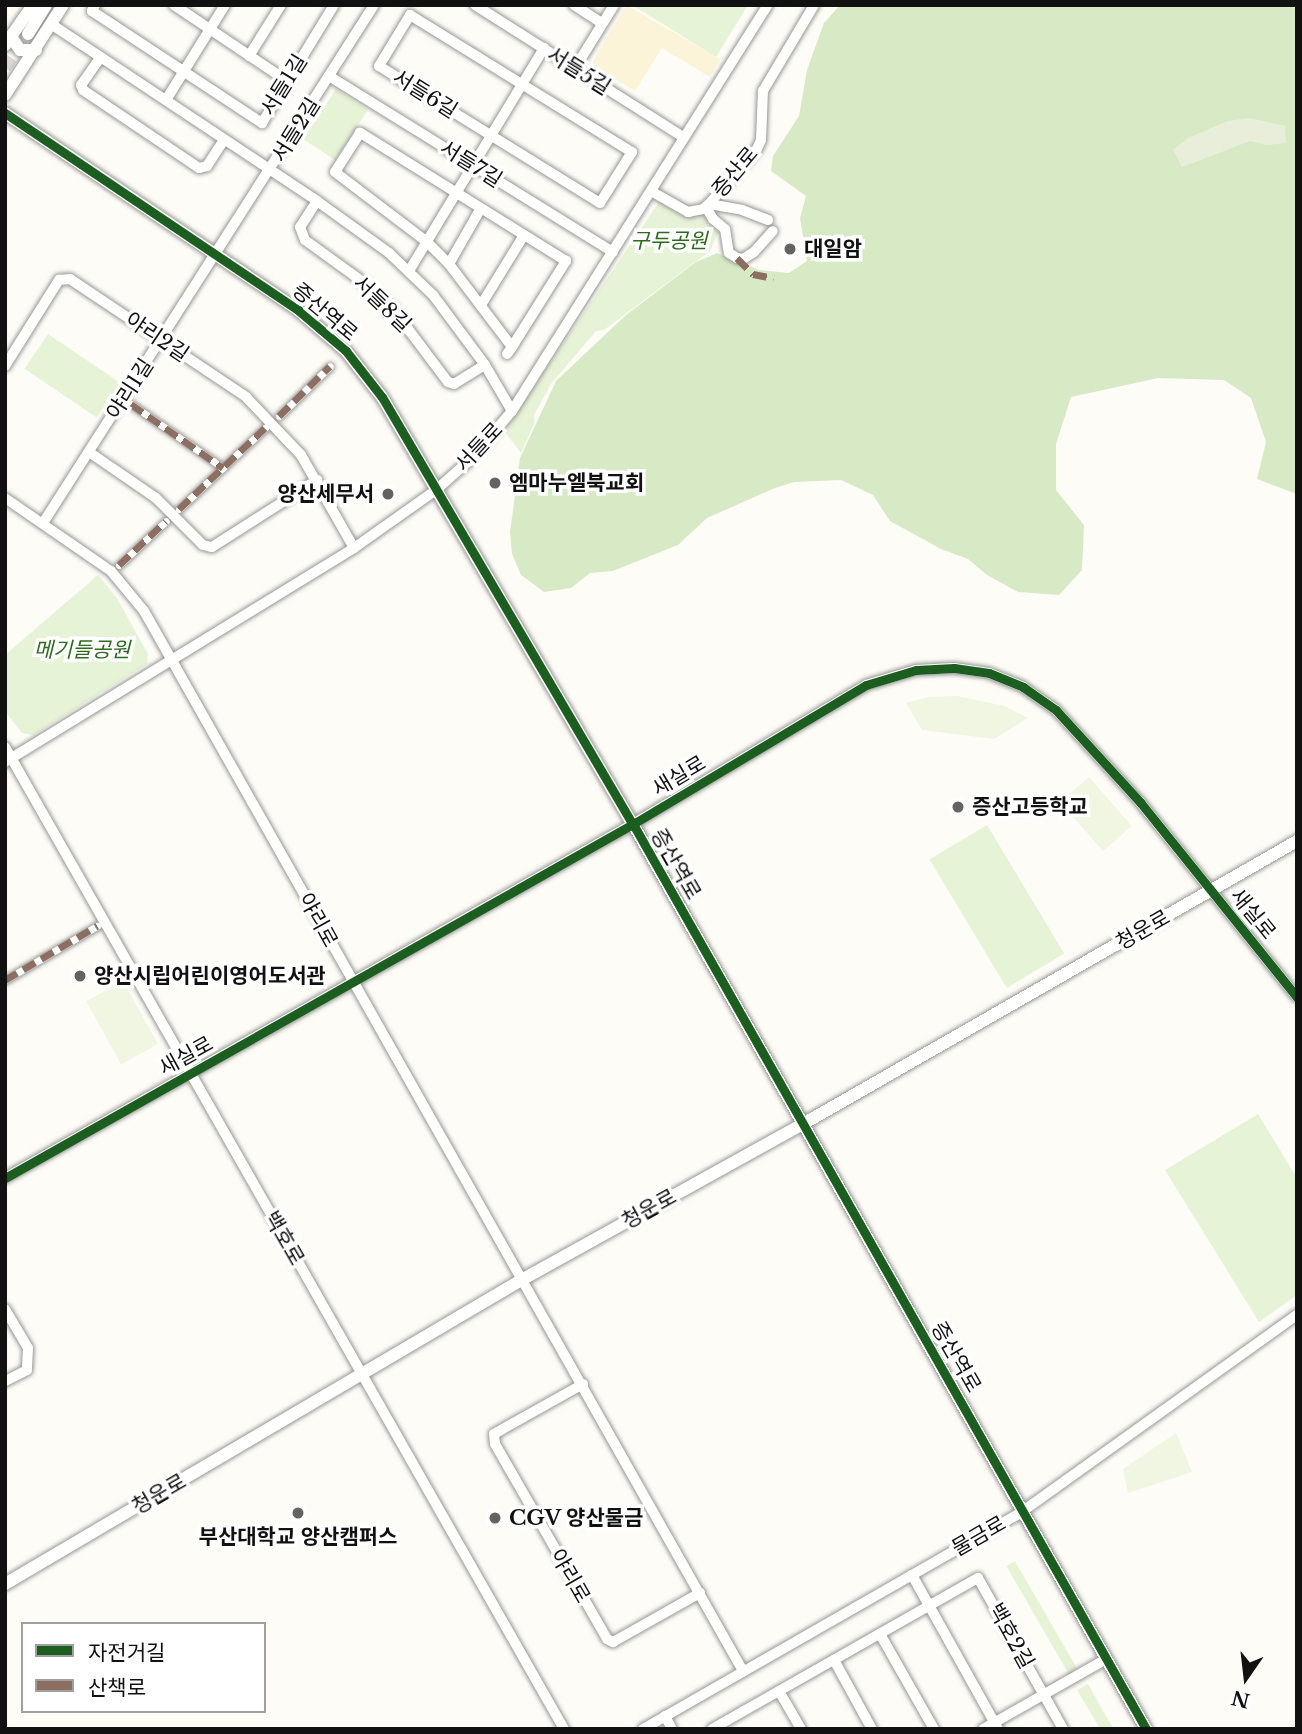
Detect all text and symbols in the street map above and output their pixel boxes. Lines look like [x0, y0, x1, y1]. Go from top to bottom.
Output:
street label: 서들5길 [543, 42, 615, 100]
street label: 서들1길 [255, 50, 313, 120]
street label: 서들6길 [388, 64, 462, 124]
street label: 서들2길 [267, 93, 325, 167]
street label: 서들7길 [435, 135, 507, 193]
street label: 증산로 [707, 142, 763, 202]
park label: 구두공원 [630, 228, 708, 254]
place label: 대일암 [804, 236, 862, 262]
marker: 대일암 [782, 241, 798, 257]
street label: 서들8길 [348, 270, 416, 338]
street label: 증산역로 [287, 278, 363, 346]
street label: 야리2길 [121, 307, 193, 367]
street label: 야리1길 [101, 354, 159, 424]
street label: 서들로 [450, 417, 508, 477]
place label: 엠마누엘북교회 [509, 470, 644, 496]
marker: 엠마누엘북교회 [487, 475, 503, 491]
place label: 양산세무서 [277, 481, 374, 507]
marker: 양산세무서 [380, 486, 396, 502]
park label: 메기들공원 [34, 637, 130, 663]
street label: 새실로 [648, 750, 710, 802]
place label: 증산고등학교 [972, 794, 1088, 820]
marker: 증산고등학교 [950, 799, 966, 815]
street label: 증산역로 [646, 824, 706, 904]
street label: 새실로 [1225, 884, 1281, 944]
street label: 야리로 [293, 889, 343, 951]
street label: 청운로 [1112, 905, 1174, 955]
place label: 양산시립어린이영어도서관 [94, 963, 326, 989]
marker: 양산시립어린이영어도서관 [72, 968, 88, 984]
street label: 새실로 [155, 1031, 217, 1081]
street label: 청운로 [618, 1184, 680, 1234]
street label: 백호로 [259, 1207, 309, 1269]
street label: 증산역로 [926, 1317, 986, 1397]
street label: 청운로 [128, 1469, 190, 1519]
marker: 부산대학교 양산캠퍼스 [290, 1505, 306, 1521]
place label: CGV 양산물금 [509, 1505, 644, 1531]
marker: CGV 양산물금 [487, 1510, 503, 1526]
street label: 물금로 [948, 1511, 1010, 1561]
place label: 부산대학교 양산캠퍼스 [199, 1524, 397, 1550]
street label: 야리로 [545, 1545, 595, 1607]
street label: 백호2길 [983, 1599, 1039, 1673]
legend [21, 1622, 266, 1713]
text: 자전거길 [88, 1640, 165, 1666]
north arrow [1211, 1643, 1281, 1713]
text: 산책로 [88, 1675, 146, 1701]
text: N [1229, 1686, 1252, 1712]

